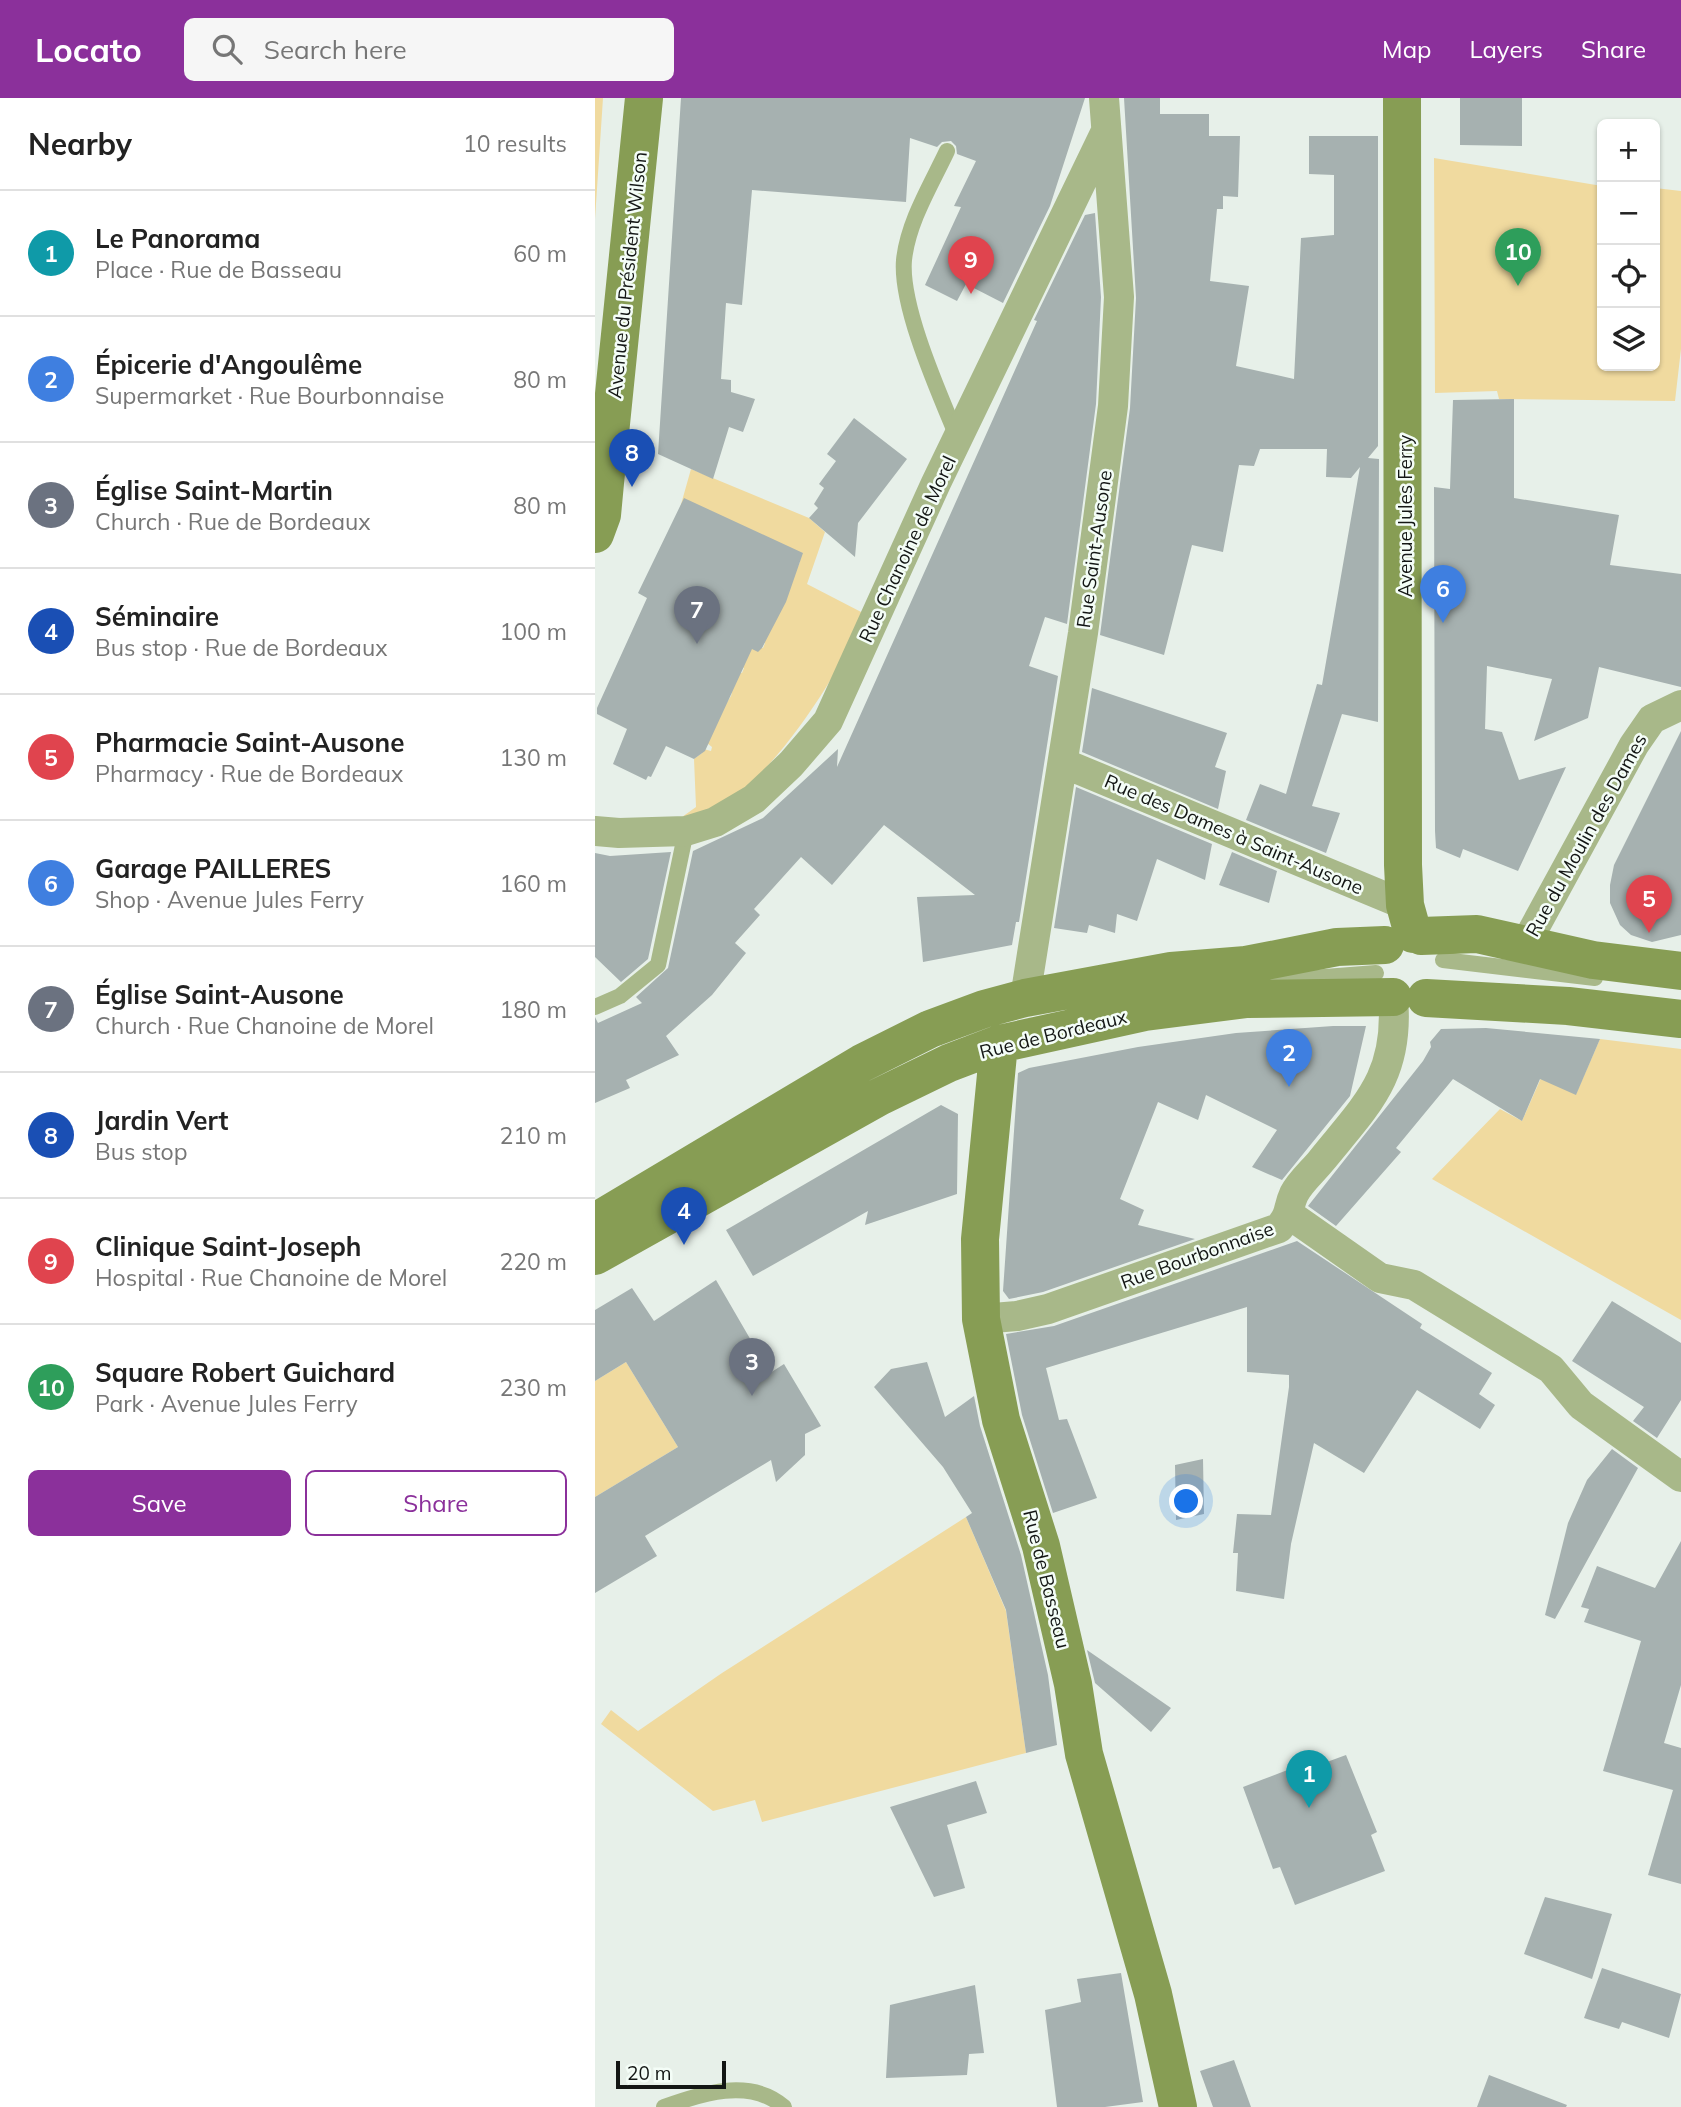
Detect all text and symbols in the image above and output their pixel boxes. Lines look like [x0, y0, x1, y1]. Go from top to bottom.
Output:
search box [184, 18, 674, 81]
text: Locato [35, 29, 142, 70]
icon: search [208, 30, 246, 68]
text: Search here [264, 33, 407, 66]
text: Map [1382, 34, 1431, 64]
text: Layers [1469, 34, 1543, 64]
text: Share [1581, 34, 1646, 64]
map controls [1597, 119, 1660, 371]
button: + [1597, 119, 1660, 182]
text: Nearby [28, 125, 132, 163]
text: 10 results [463, 129, 567, 158]
street label: Avenue du Président Wilson [602, 151, 652, 399]
button: − [1597, 182, 1660, 245]
text: Le Panorama [95, 222, 260, 255]
pin: 10 [1495, 228, 1541, 286]
pin: 9 [948, 236, 994, 294]
text: 1 [44, 239, 58, 268]
text: 60 m [513, 239, 567, 268]
button: locate [1597, 245, 1660, 308]
text: Place · Rue de Basseau [95, 255, 342, 284]
button: layers [1597, 308, 1660, 371]
text: Épicerie d'Angoulême [95, 348, 362, 381]
text: 2 [44, 365, 58, 394]
text: 80 m [513, 365, 567, 394]
text: Supermarket · Rue Bourbonnaise [95, 381, 444, 410]
pin: 8 [609, 429, 655, 487]
street label: Avenue Jules Ferry [1393, 435, 1417, 597]
street label: Rue Chanoine de Morel [853, 452, 961, 646]
street label: Rue Saint-Ausone [1071, 469, 1117, 629]
text: Église Saint-Martin [95, 474, 333, 507]
text: 3 [44, 491, 58, 520]
text: 80 m [513, 491, 567, 520]
text: Church · Rue de Bordeaux [95, 507, 371, 536]
pin: 6 [1420, 565, 1466, 623]
pin: 7 [674, 586, 720, 644]
text: Séminaire [95, 600, 219, 633]
text: 4 [44, 617, 58, 646]
text: 100 m [499, 617, 567, 646]
text: Bus stop · Rue de Bordeaux [95, 633, 387, 662]
text: Pharmacie Saint-Ausone [95, 726, 404, 759]
street label: Rue du Moulin des Dames [1520, 729, 1652, 941]
text: 5 [44, 743, 58, 772]
text: 130 m [499, 743, 567, 772]
text: Pharmacy · Rue de Bordeaux [95, 759, 403, 788]
street label: Rue des Dames à Saint-Ausone [1101, 769, 1367, 899]
text: Garage PAILLERES [95, 852, 331, 885]
text: 6 [44, 869, 58, 898]
text: 160 m [499, 869, 567, 898]
pin: 5 [1626, 875, 1672, 933]
text: Shop · Avenue Jules Ferry [95, 885, 364, 914]
text: Église Saint-Ausone [95, 978, 344, 1011]
text: 7 [44, 995, 58, 1024]
text: 180 m [499, 995, 567, 1024]
street label: Rue de Bordeaux [977, 1004, 1129, 1064]
text: Church · Rue Chanoine de Morel [95, 1011, 434, 1040]
pin: 2 [1266, 1029, 1312, 1087]
text: Jardin Vert [95, 1104, 228, 1137]
text: 8 [44, 1121, 58, 1150]
text: 210 m [499, 1121, 567, 1150]
text: Bus stop [95, 1137, 187, 1166]
pin: 4 [661, 1187, 707, 1245]
street label: Rue Bourbonnaise [1117, 1216, 1277, 1294]
text: Clinique Saint-Joseph [95, 1230, 361, 1263]
text: 9 [44, 1247, 58, 1276]
text: 220 m [499, 1247, 567, 1276]
text: Hospital · Rue Chanoine de Morel [95, 1263, 447, 1292]
pin: 3 [729, 1338, 775, 1396]
text: Square Robert Guichard [95, 1356, 395, 1389]
text: 10 [37, 1373, 65, 1402]
text: 230 m [499, 1373, 567, 1402]
text: Park · Avenue Jules Ferry [95, 1389, 358, 1418]
button: Save [28, 1470, 291, 1536]
button: Share [305, 1470, 567, 1536]
your location [1169, 1484, 1203, 1518]
street label: Rue de Basseau [1018, 1507, 1076, 1651]
pin: 1 [1286, 1750, 1332, 1808]
scale bar [616, 2058, 726, 2090]
text: 20 m [627, 2061, 671, 2085]

